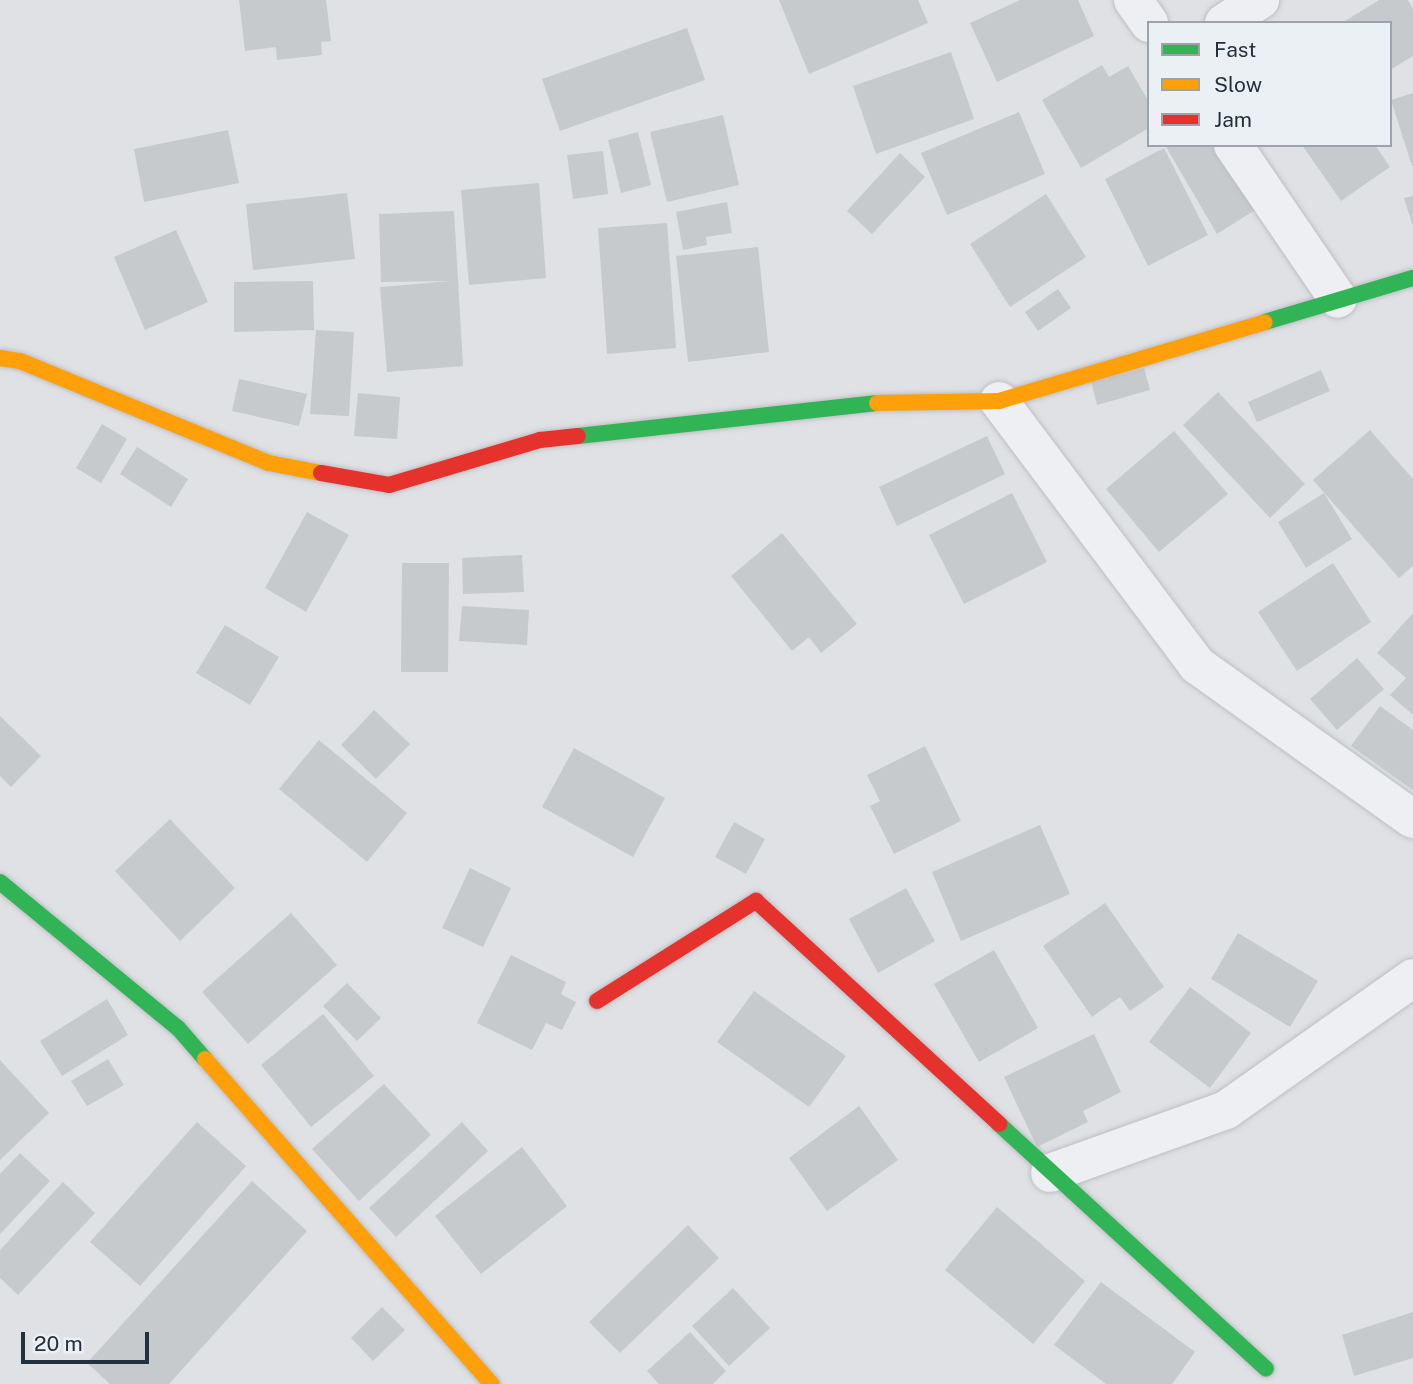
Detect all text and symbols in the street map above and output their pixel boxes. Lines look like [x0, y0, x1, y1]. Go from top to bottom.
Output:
legend [1147, 21, 1392, 147]
text: Fast [1214, 37, 1256, 62]
text: Slow [1214, 72, 1262, 97]
text: Jam [1214, 107, 1252, 132]
scale bar [24, 1318, 152, 1362]
text: 20 m [34, 1331, 83, 1356]

